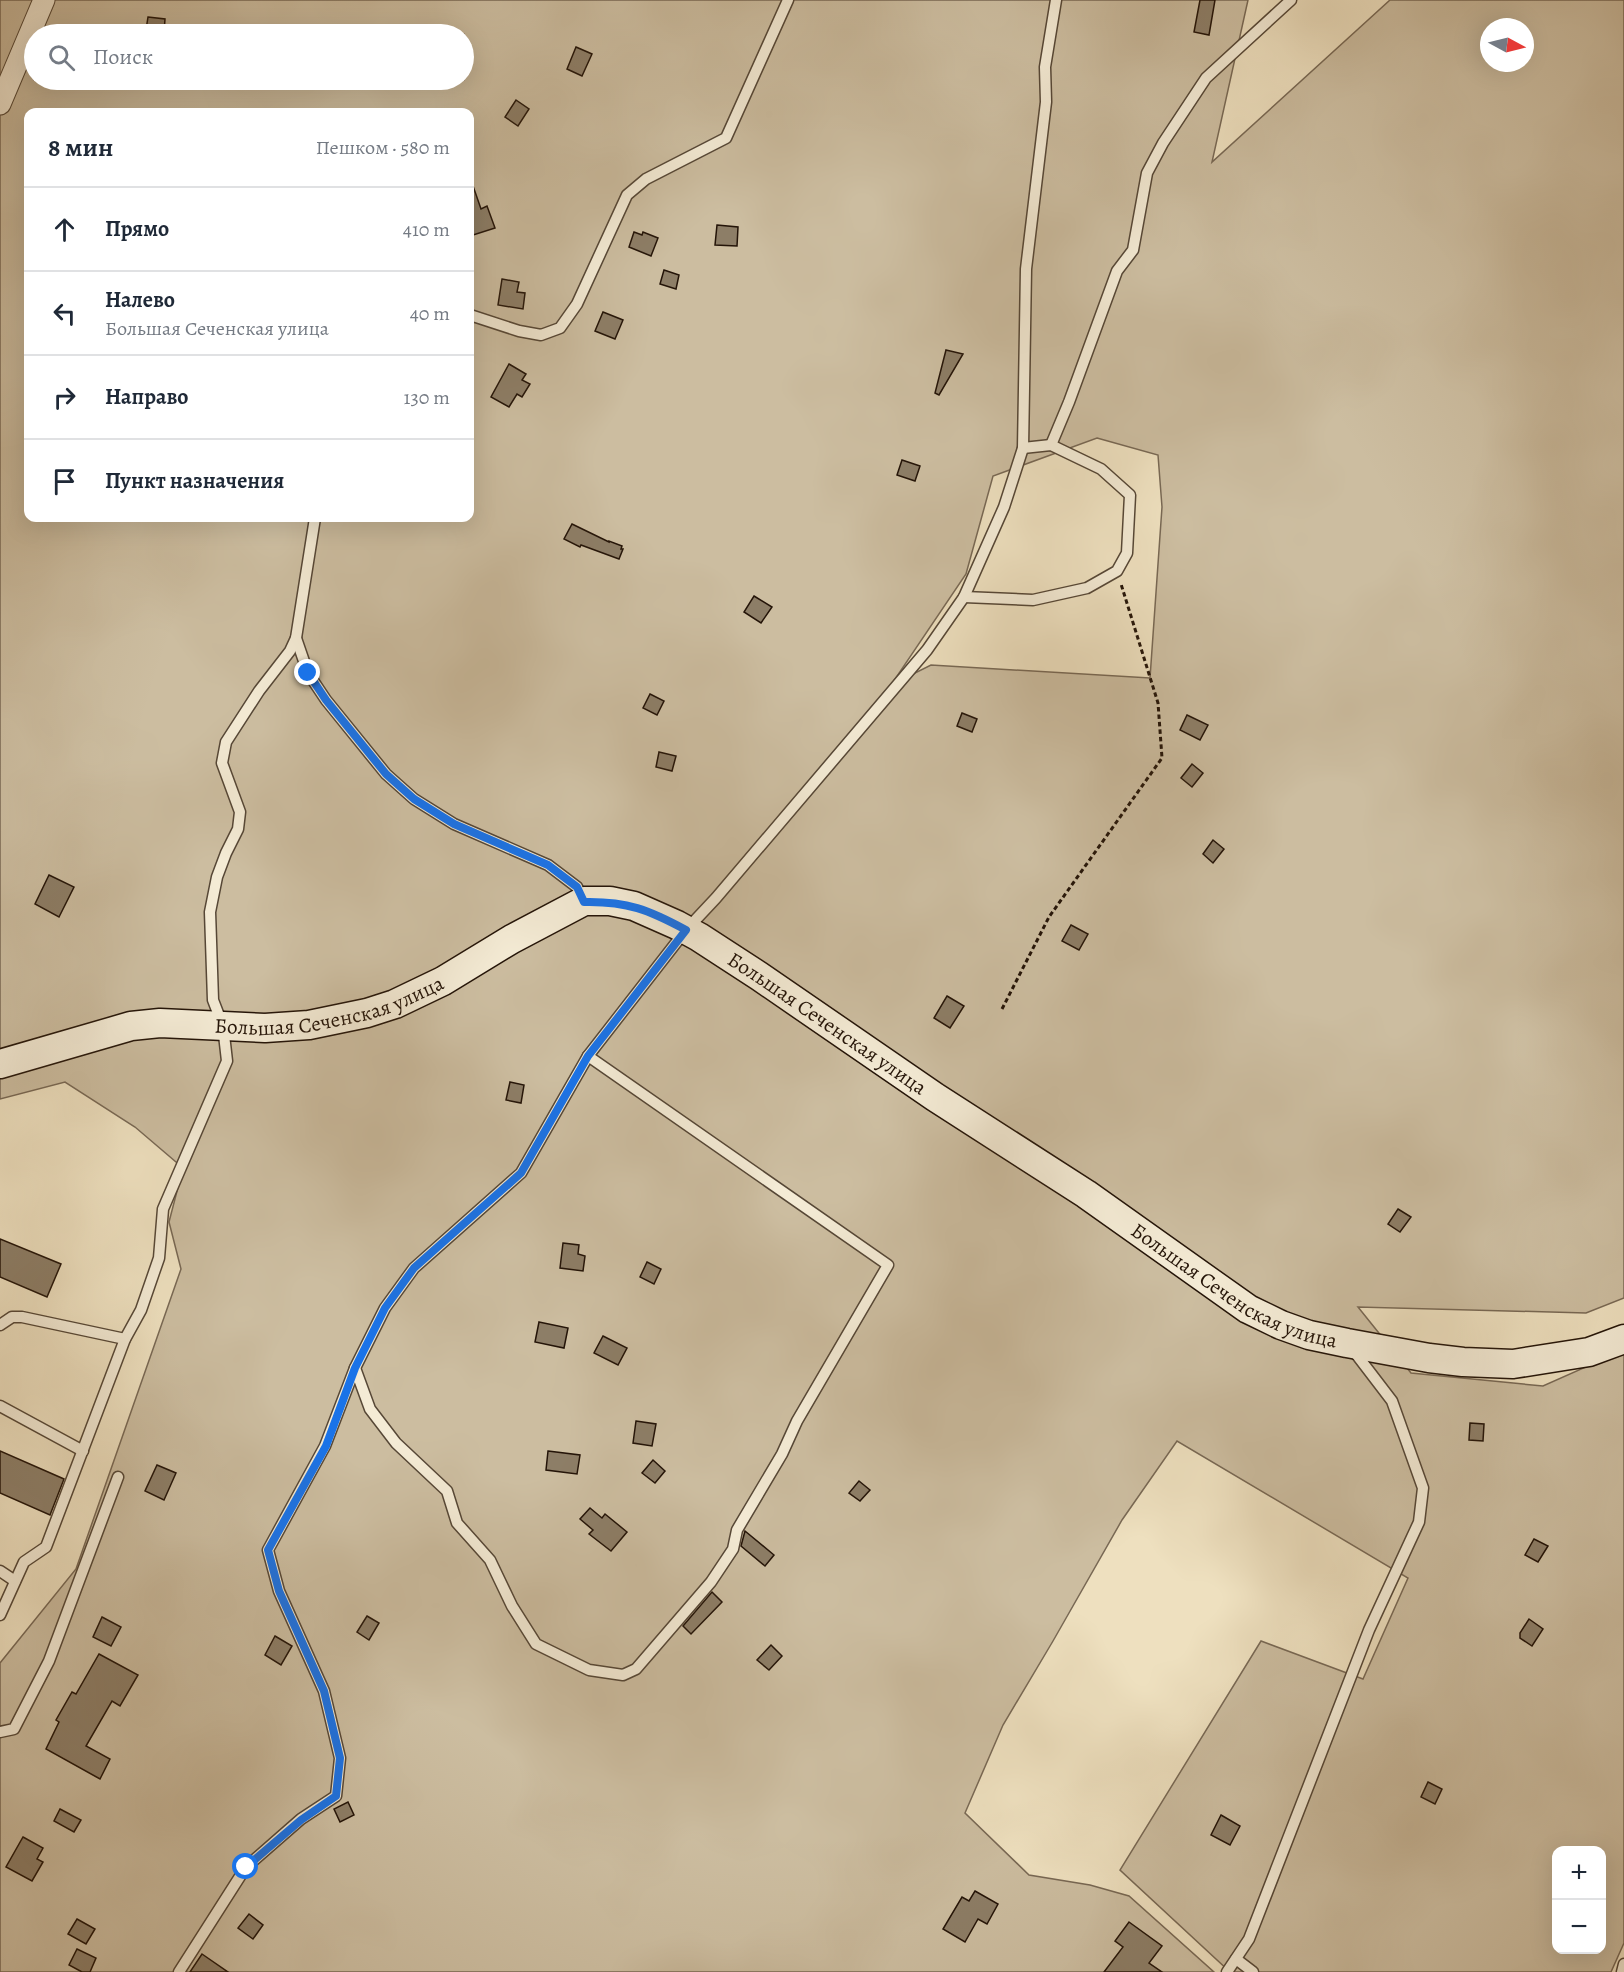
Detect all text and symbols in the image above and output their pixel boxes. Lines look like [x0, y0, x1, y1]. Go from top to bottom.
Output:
north arrow [1480, 18, 1534, 72]
search box [24, 24, 474, 90]
icon: search [45, 41, 78, 74]
text: Поиск [93, 42, 153, 72]
text: 8 мин [48, 130, 113, 165]
text: Пешком · 580 m [316, 134, 450, 161]
icon: ahead [48, 213, 81, 246]
text: Прямо [105, 214, 169, 244]
text: 410 m [403, 216, 450, 243]
text: Налево [105, 285, 175, 315]
icon: left [48, 297, 81, 330]
text: 40 m [410, 300, 450, 327]
text: Большая Сеченская улица [105, 315, 329, 342]
icon: right [48, 381, 81, 414]
text: Направо [105, 382, 188, 412]
text: 130 m [404, 384, 450, 411]
icon: arrive [48, 465, 81, 498]
text: Пункт назначения [105, 466, 284, 496]
route end [294, 659, 320, 685]
street label: Большая Сеченская улица [722, 945, 933, 1101]
street label: Большая Сеченская улица [214, 969, 448, 1042]
street label: Большая Сеченская улица [1125, 1216, 1340, 1355]
map controls [1552, 1846, 1606, 1954]
button: + [1552, 1846, 1606, 1900]
route start [232, 1853, 258, 1879]
button: − [1552, 1900, 1606, 1954]

